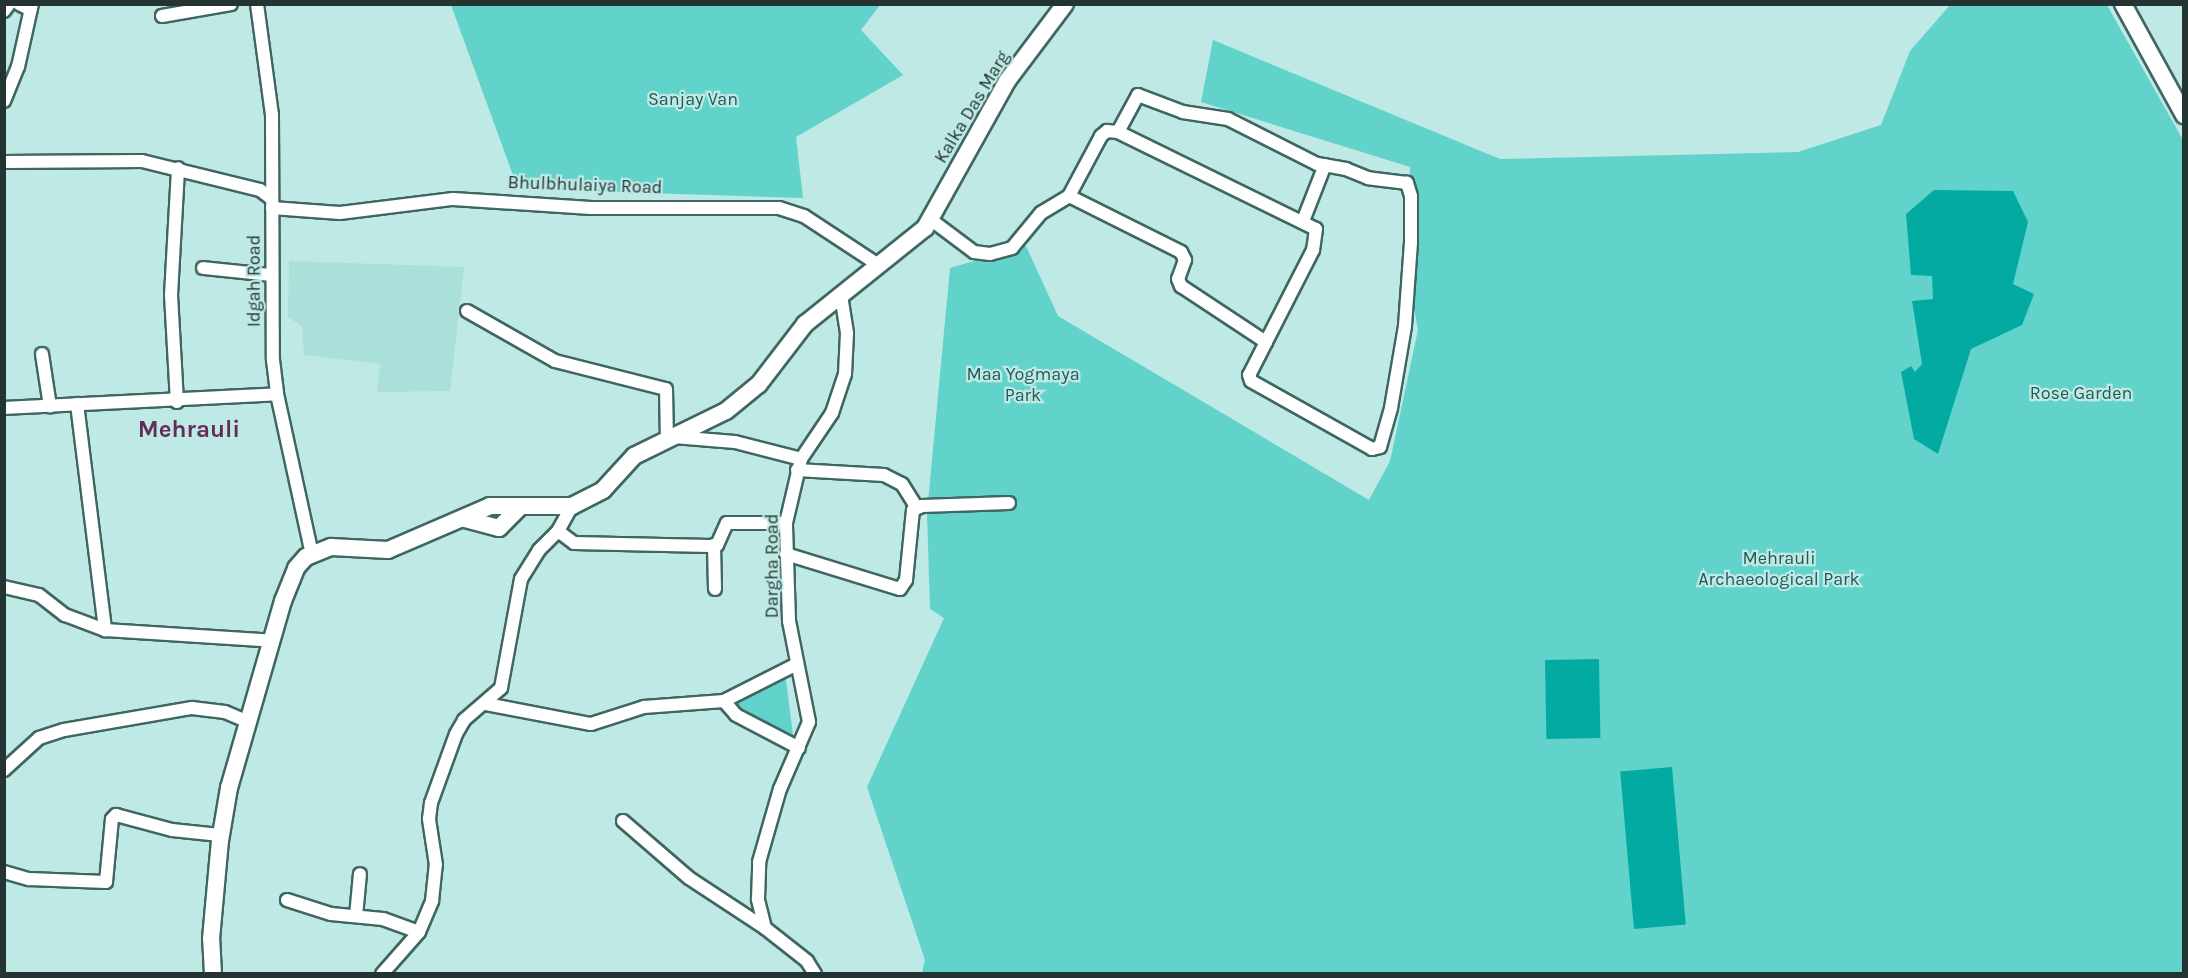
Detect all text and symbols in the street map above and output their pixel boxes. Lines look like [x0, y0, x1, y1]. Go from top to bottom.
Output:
street label: Kalka Das Marg [930, 47, 1014, 167]
park label: Sanjay Van [648, 88, 738, 110]
street label: Bhulbhulaiya Road [507, 172, 663, 198]
street label: Idgah Road [243, 235, 265, 327]
park label: Maa Yogmaya Park [966, 364, 1080, 406]
park label: Rose Garden [2030, 382, 2132, 404]
district label: Mehrauli [138, 416, 240, 444]
street label: Dargha Road [761, 514, 783, 618]
park label: Mehrauli Archaeological Park [1698, 548, 1860, 590]

